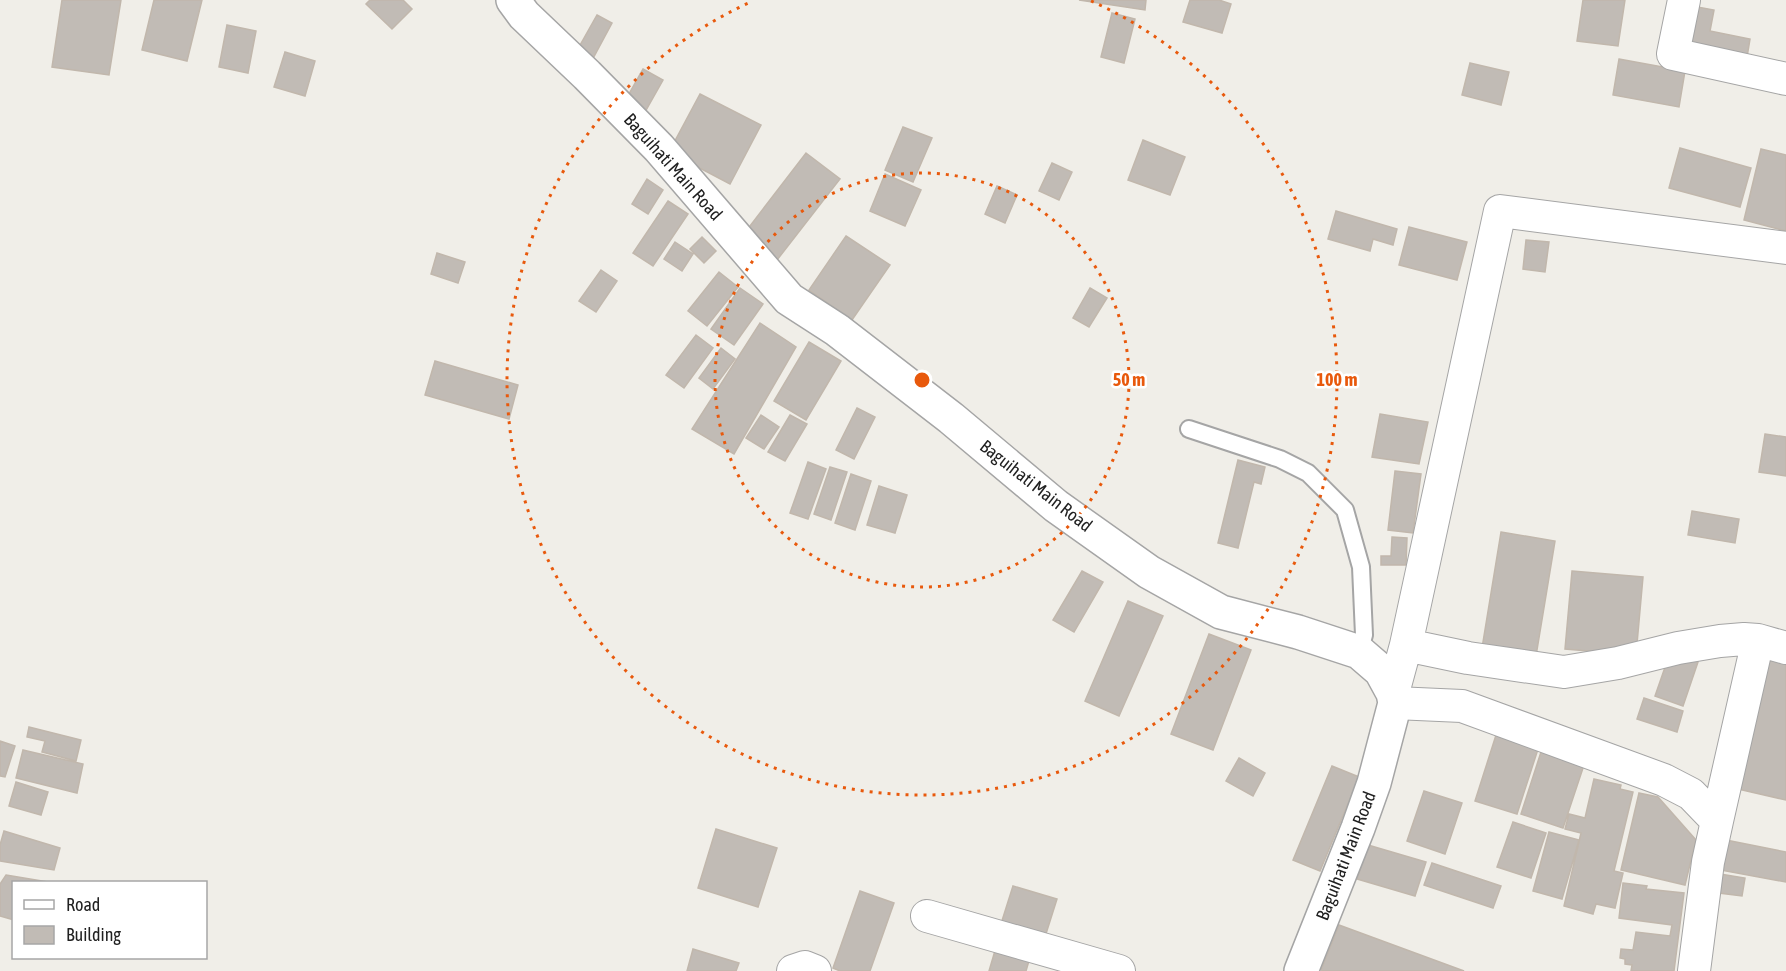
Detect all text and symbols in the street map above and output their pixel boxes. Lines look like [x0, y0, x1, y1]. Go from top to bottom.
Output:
street label: Baguihati Main Road [620, 109, 727, 224]
text: 50 m [1113, 369, 1145, 390]
text: 100 m [1317, 369, 1357, 390]
centre of rings [912, 370, 932, 390]
street label: Baguihati Main Road [976, 435, 1097, 536]
street label: Baguihati Main Road [1311, 788, 1380, 923]
legend [12, 881, 207, 959]
text: Road [66, 894, 100, 915]
text: Building [66, 924, 121, 945]

